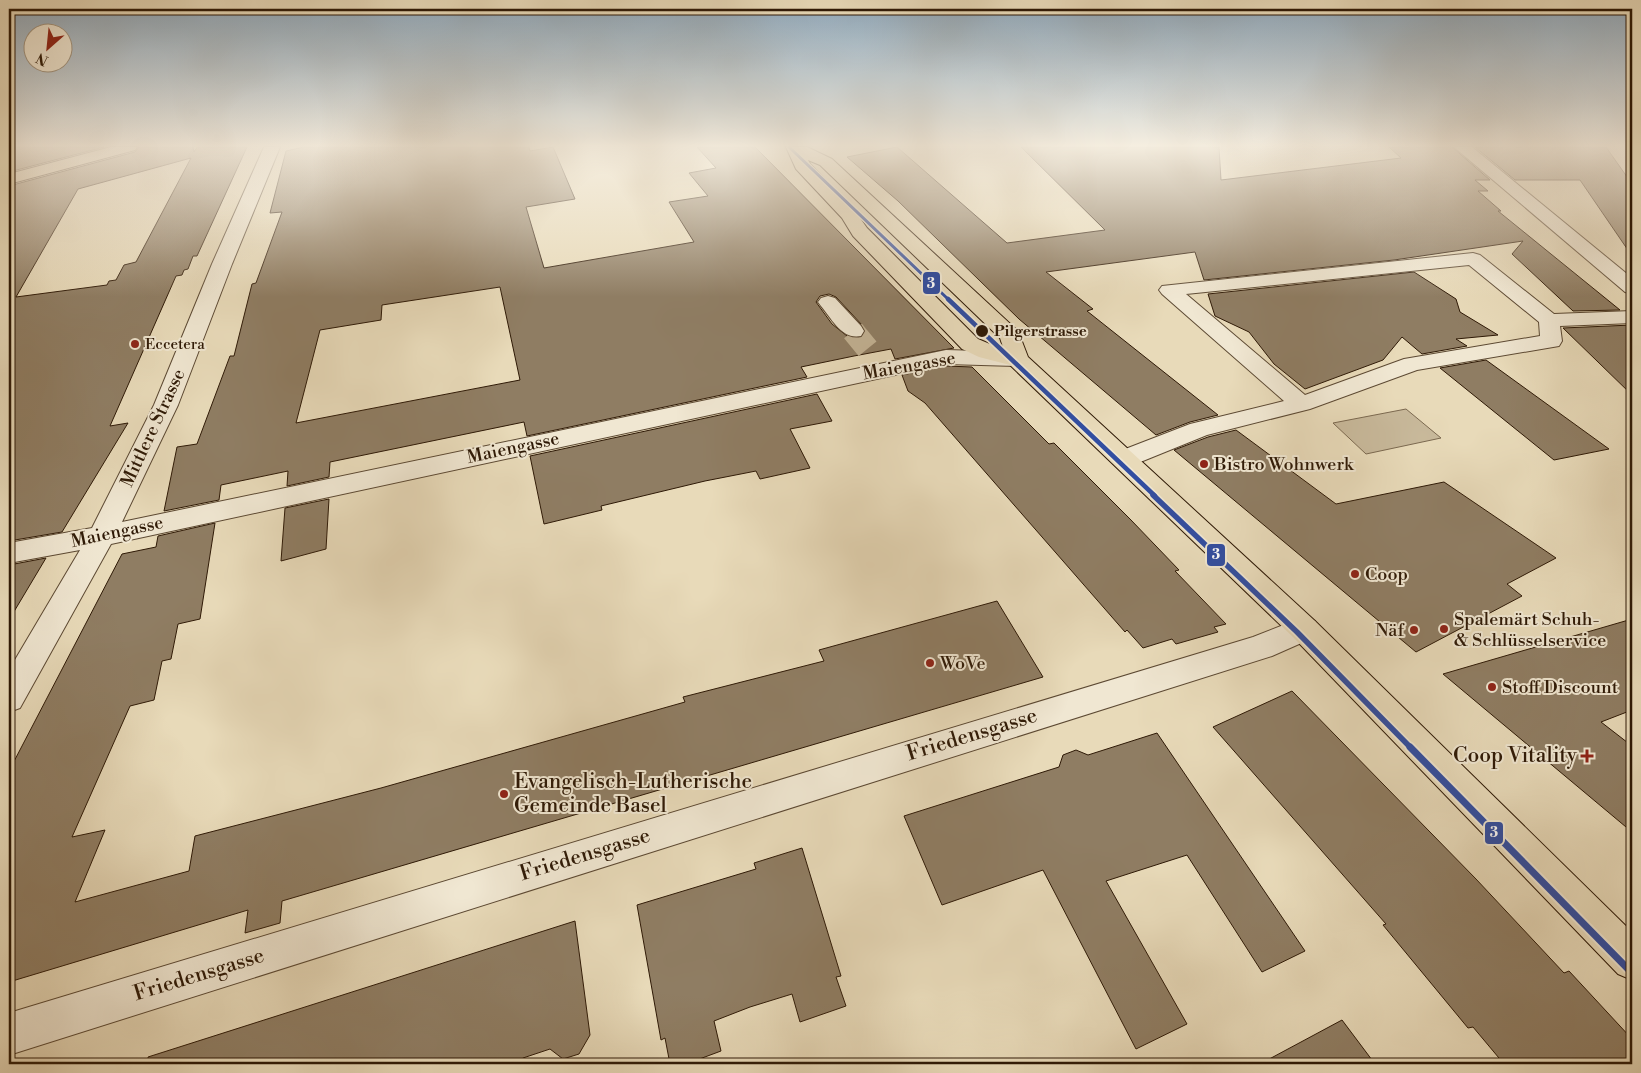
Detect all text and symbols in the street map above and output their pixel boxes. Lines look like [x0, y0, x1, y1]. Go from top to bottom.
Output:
north arrow [22, 22, 72, 72]
text: N [34, 48, 52, 69]
line badge: 3 [922, 271, 941, 295]
text: 3 [927, 275, 935, 293]
place label: Pilgerstrasse [994, 322, 1087, 341]
marker: Pilgerstrasse [974, 323, 990, 339]
place label: Eccetera [145, 335, 205, 354]
marker: Eccetera [129, 338, 141, 350]
street label: Maiengasse [861, 347, 957, 385]
street label: Mittlere Strasse [116, 365, 190, 491]
street label: Maiengasse [465, 427, 561, 469]
place label: Bistro Wohnwerk [1213, 453, 1355, 476]
marker: Bistro Wohnwerk [1198, 458, 1210, 470]
street label: Maiengasse [69, 511, 165, 553]
line badge: 3 [1206, 543, 1226, 567]
text: 3 [1212, 546, 1220, 564]
place label: Coop [1365, 563, 1408, 586]
marker: Coop [1349, 568, 1361, 580]
place label: Spalemärt Schuh- & Schlüsselservice [1454, 608, 1606, 652]
place label: Näf [1375, 619, 1405, 642]
marker: Spalemärt Schuh- & Schlüsselservice [1438, 623, 1450, 635]
marker: Näf [1408, 624, 1420, 636]
place label: WoVe [939, 652, 986, 675]
marker: WoVe [924, 657, 936, 669]
place label: Stoff Discount [1502, 676, 1619, 699]
marker: Stoff Discount [1486, 681, 1498, 693]
street label: Friedensgasse [903, 703, 1041, 767]
place label: Coop Vitality [1453, 743, 1578, 769]
marker: Coop Vitality [1581, 750, 1593, 762]
place label: Evangelisch-Lutherische Gemeinde Basel [514, 769, 752, 819]
marker: Evangelisch-Lutherische Gemeinde Basel [498, 788, 510, 800]
line badge: 3 [1484, 821, 1504, 845]
street label: Friedensgasse [516, 823, 654, 887]
text: 3 [1490, 824, 1498, 842]
street label: Friedensgasse [130, 943, 268, 1007]

